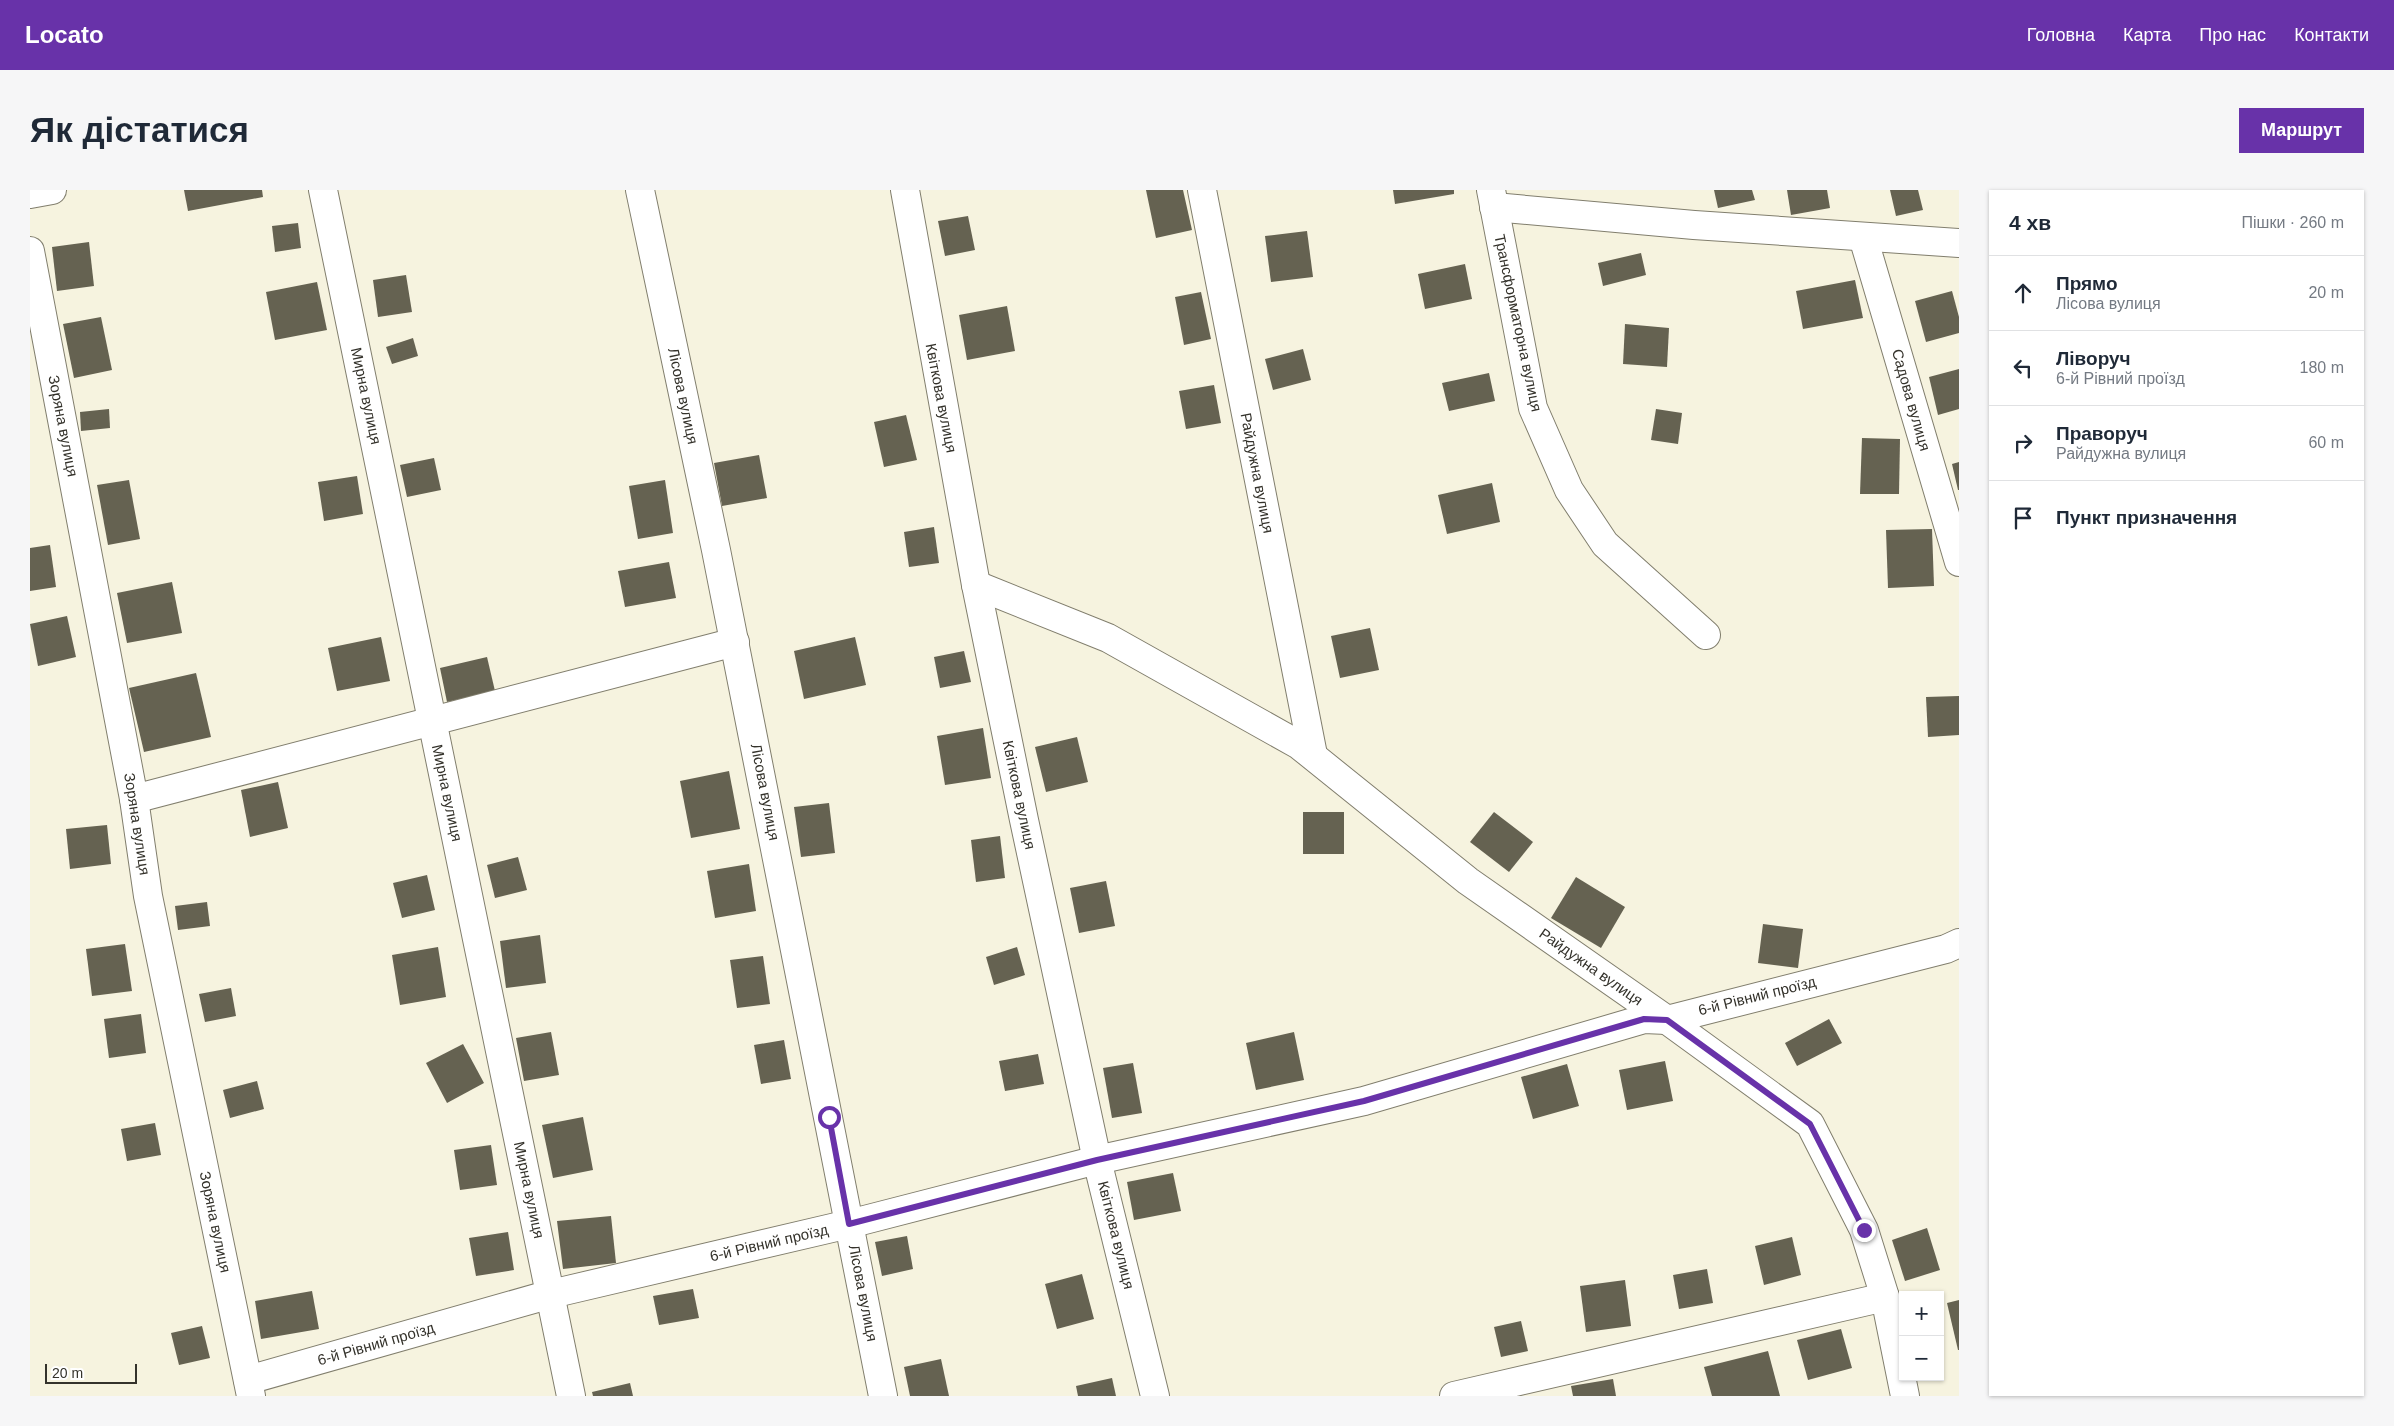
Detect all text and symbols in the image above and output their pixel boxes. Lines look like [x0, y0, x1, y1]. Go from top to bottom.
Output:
text: Locato [25, 21, 104, 48]
text: Головна [2027, 25, 2095, 45]
text: Карта [2123, 25, 2171, 45]
text: Про нас [2199, 25, 2266, 45]
text: Контакти [2294, 25, 2369, 45]
button: Маршрут [2239, 108, 2364, 153]
text: Як дістатися [30, 110, 249, 149]
text: 4 хв [2009, 211, 2051, 234]
text: Пішки · 260 m [2241, 214, 2344, 231]
street label: Трансформаторна вулиця [1491, 233, 1546, 413]
text: Прямо [2056, 273, 2118, 294]
icon: ahead [2009, 279, 2037, 307]
text: 20 m [2308, 284, 2344, 301]
text: Лісова вулиця [2056, 295, 2161, 312]
street label: Квіткова вулиця [923, 342, 960, 454]
street label: Мирна вулиця [348, 346, 385, 446]
street label: Лісова вулиця [665, 346, 702, 446]
street label: Садова вулиця [1889, 347, 1934, 453]
text: Ліворуч [2056, 348, 2131, 369]
icon: left [2009, 354, 2037, 382]
text: 180 m [2300, 359, 2344, 376]
text: 6-й Рівний проїзд [2056, 370, 2185, 387]
street label: Зоряна вулиця [45, 374, 82, 478]
street label: Райдужна вулиця [1237, 411, 1277, 534]
text: Праворуч [2056, 423, 2148, 444]
icon: right [2009, 429, 2037, 457]
text: 60 m [2308, 434, 2344, 451]
text: Райдужна вулиця [2056, 445, 2186, 462]
icon: arrive [2009, 504, 2037, 532]
text: Пункт призначення [2056, 507, 2237, 528]
street label: Квіткова вулиця [1000, 739, 1039, 851]
street label: Лісова вулиця [748, 742, 783, 842]
street label: Мирна вулиця [429, 743, 466, 843]
street label: Зоряна вулиця [121, 772, 154, 876]
street label: Райдужна вулиця [1536, 925, 1646, 1009]
street label: 6-й Рівний проїзд [1696, 973, 1818, 1018]
route start [818, 1106, 841, 1129]
street label: Мирна вулиця [511, 1140, 548, 1240]
street label: Зоряна вулиця [196, 1170, 235, 1274]
street label: Квіткова вулиця [1095, 1179, 1138, 1291]
route end [1853, 1219, 1876, 1242]
street label: 6-й Рівний проїзд [708, 1221, 830, 1264]
street label: Лісова вулиця [846, 1243, 881, 1343]
map controls [1899, 1291, 1944, 1381]
button: + [1899, 1291, 1944, 1336]
street label: 6-й Рівний проїзд [316, 1319, 436, 1368]
button: − [1899, 1336, 1944, 1381]
scale bar [45, 1361, 138, 1384]
text: 20 m [52, 1365, 83, 1381]

